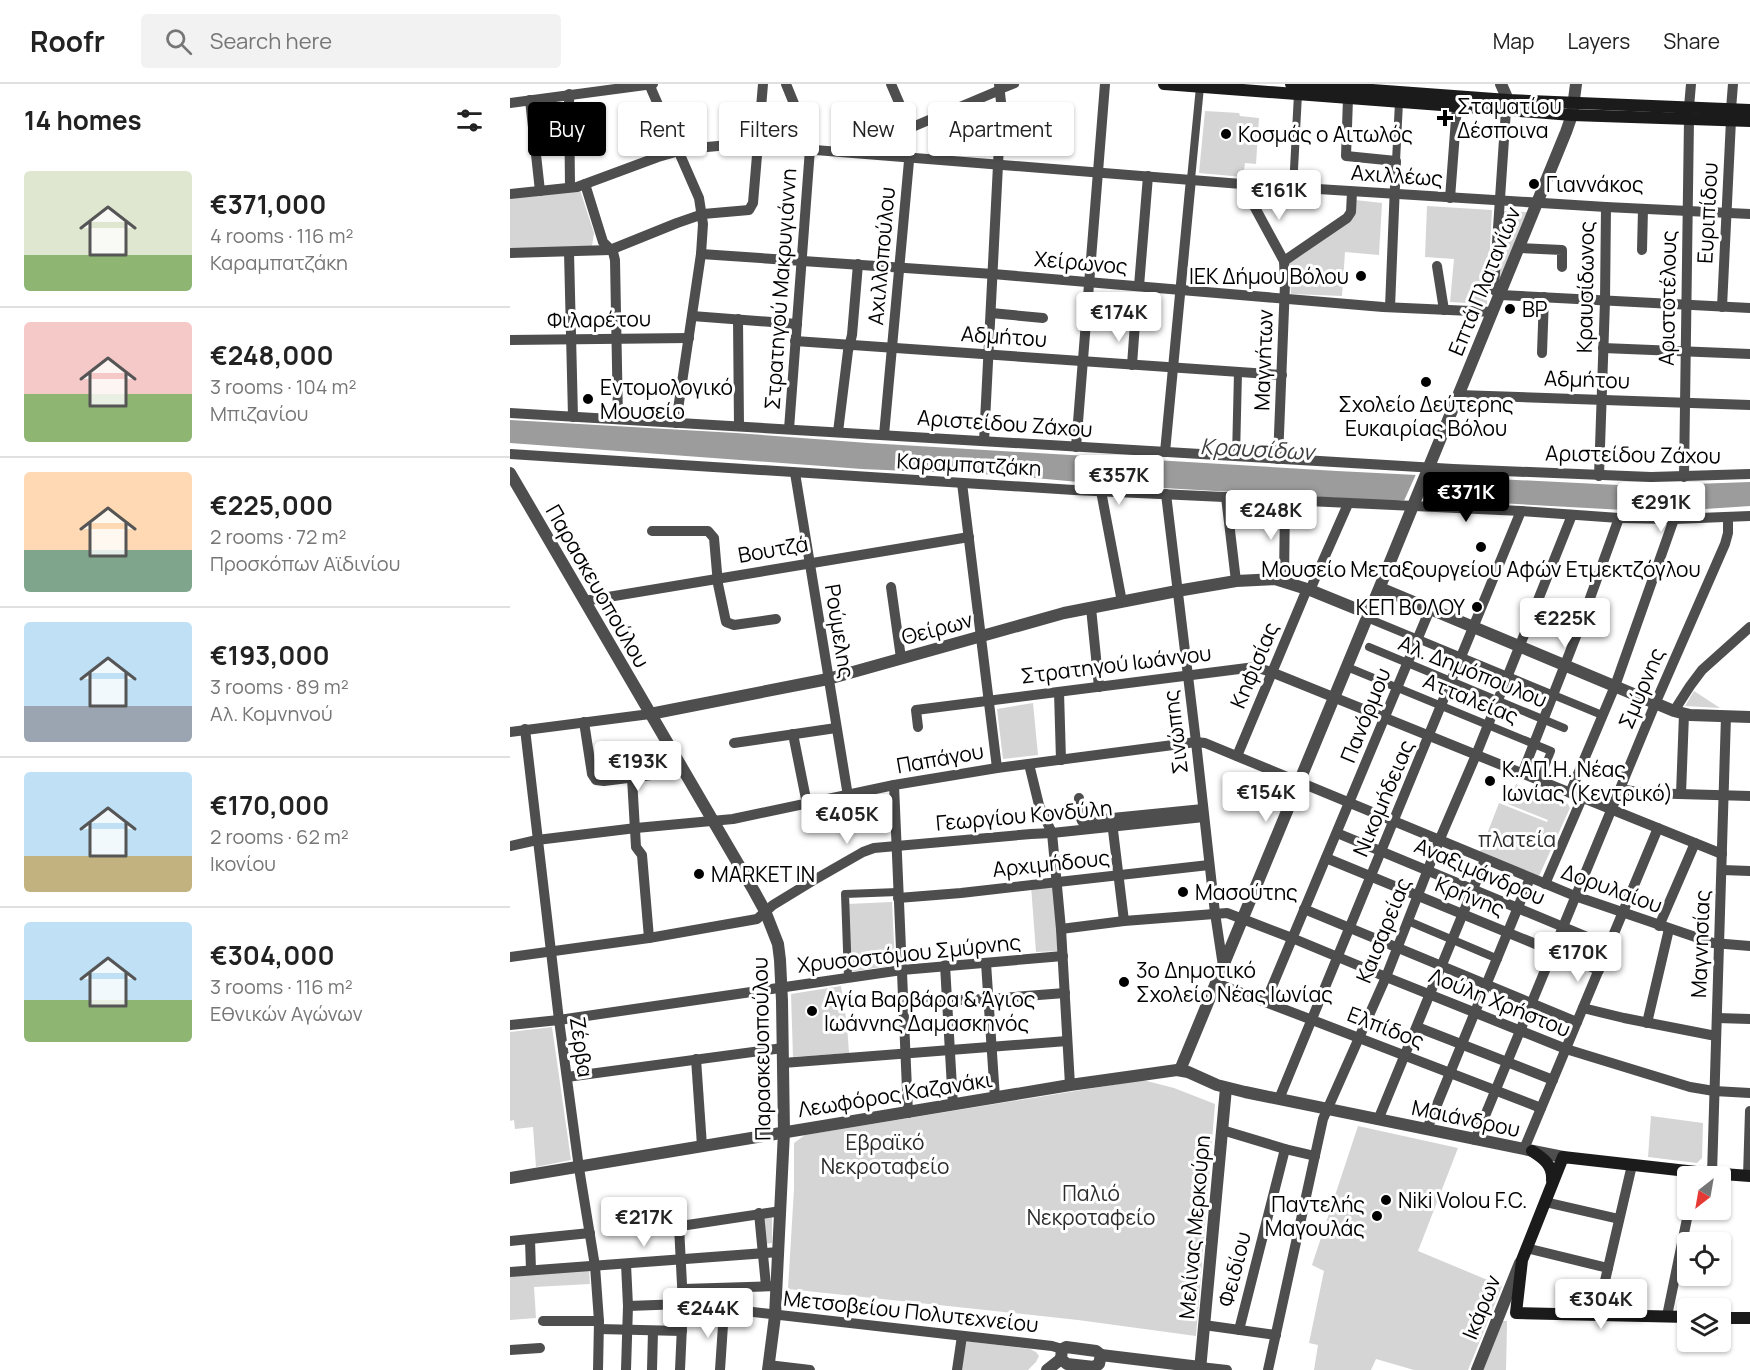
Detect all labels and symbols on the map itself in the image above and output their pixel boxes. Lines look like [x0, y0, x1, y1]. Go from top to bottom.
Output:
place label: Σταματίου Δέσποινα [1457, 92, 1562, 144]
marker: Σταματίου Δέσποινα [1438, 111, 1452, 125]
place label: Κοσμάς ο Αιτωλός [1238, 120, 1413, 148]
marker: Κοσμάς ο Αιτωλός [1219, 127, 1233, 141]
street label: Αχιλλέως [1350, 158, 1444, 192]
street label: Ευριπίδου [1690, 162, 1724, 264]
street label: Στρατηγού Μακρυγιάννη [758, 167, 802, 411]
pin: €161K [1237, 170, 1321, 221]
place label: Γιαννάκος [1546, 170, 1644, 198]
marker: Γιαννάκος [1527, 177, 1541, 191]
street label: Αχιλλοπούλου [861, 186, 901, 326]
street label: Επτά Πλατανίων [1441, 202, 1527, 360]
street label: Κραυσίδωνος [1570, 221, 1600, 353]
street label: Αριστοτέλους [1652, 230, 1682, 366]
street label: Χείρωνος [1033, 244, 1129, 280]
place label: ΙΕΚ Δήμου Βόλου [1189, 262, 1349, 290]
marker: ΙΕΚ Δήμου Βόλου [1354, 269, 1368, 283]
pin: €174K [1077, 292, 1161, 343]
place label: BP [1522, 295, 1548, 323]
marker: BP [1503, 302, 1517, 316]
street label: Φιλαρέτου [547, 304, 651, 334]
street label: Μαγνήτων [1247, 309, 1279, 411]
street label: Αδμήτου [960, 319, 1048, 353]
street label: Αδμήτου [1544, 364, 1630, 394]
place label: Εντομολογικό Mουσείο [600, 373, 733, 425]
marker: Σχολείο Δεύτερης Ευκαιρίας Βόλου [1419, 375, 1433, 389]
place label: Σχολείο Δεύτερης Ευκαιρίας Βόλου [1338, 390, 1514, 442]
marker: Εντομολογικό Mουσείο [581, 392, 595, 406]
street label: Αριστείδου Ζάχου [916, 403, 1094, 443]
water label: Κραυσίδων [1199, 431, 1317, 467]
street label: Αριστείδου Ζάχου [1545, 438, 1721, 470]
street label: Καραμπατζάκη [896, 446, 1042, 482]
pin: €357K [1077, 455, 1161, 506]
pin: €371K [1424, 472, 1508, 523]
pin: €291K [1619, 482, 1703, 533]
pin: €248K [1229, 490, 1313, 541]
street label: Παρασκευοπούλου [540, 499, 656, 673]
street label: Βουτζά [736, 529, 810, 569]
marker: Μουσείο Μεταξουργείου Αφών Ετμεκτζόγλου [1474, 540, 1488, 554]
place label: Μουσείο Μεταξουργείου Αφών Ετμεκτζόγλου [1261, 555, 1701, 583]
street label: Ρούμελης [819, 582, 861, 680]
place label: ΚΕΠ ΒΟΛΟΥ [1356, 593, 1465, 621]
pin: €225K [1523, 598, 1607, 649]
marker: ΚΕΠ ΒΟΛΟΥ [1470, 600, 1484, 614]
street label: Θείρων [898, 605, 976, 651]
street label: Κηφισίας [1223, 618, 1285, 712]
street label: Αλ. Δημόπουλου [1395, 628, 1551, 714]
street label: Στρατηγού Ιωάννου [1019, 638, 1213, 690]
street label: Σμύρνης [1611, 643, 1671, 733]
street label: Πανόρμου [1333, 663, 1397, 767]
street label: Ατταλείας [1419, 666, 1523, 730]
street label: Σινώπης [1156, 688, 1194, 776]
street label: Νικομήδειας [1346, 736, 1420, 860]
street label: Παπάγου [894, 737, 986, 779]
pin: €193K [596, 741, 680, 792]
place label: Κ.ΑΠ.Η. Νέας Ιωνίας (Κεντρικό) [1502, 755, 1673, 807]
pin: €154K [1224, 772, 1308, 823]
marker: Κ.ΑΠ.Η. Νέας Ιωνίας (Κεντρικό) [1483, 774, 1497, 788]
street label: Γεωργίου Κονδύλη [935, 793, 1113, 837]
pin: €405K [805, 794, 889, 845]
park label: πλατεία [1478, 825, 1556, 853]
street label: Αναξιμάνδρου [1410, 831, 1550, 911]
street label: Αρχιμήδους [991, 843, 1111, 883]
street label: Δορυλαίου [1558, 857, 1666, 919]
place label: MARKET IN [711, 860, 815, 888]
marker: MARKET IN [692, 867, 706, 881]
street label: Κρήνης [1431, 869, 1509, 923]
street label: Καισαρείας [1349, 873, 1417, 987]
place label: Μασούτης [1195, 878, 1298, 906]
marker: Μασούτης [1176, 885, 1190, 899]
street label: Μαγνησίας [1684, 889, 1716, 999]
street label: Χρυσοστόμου Σμύρνης [796, 927, 1022, 979]
pin: €170K [1536, 932, 1620, 983]
place label: 3ο Δημοτικό Σχολείο Νέας Ιωνίας [1136, 956, 1333, 1008]
street label: Παρασκευοπούλου [745, 957, 777, 1141]
street label: Λούλη Χρήστου [1425, 961, 1575, 1043]
marker: 3ο Δημοτικό Σχολείο Νέας Ιωνίας [1117, 975, 1131, 989]
place label: Αγία Βαρβάρα & Άγιος Ιωάννης Δαμασκηνός [824, 985, 1035, 1037]
street label: Ελπίδος [1344, 1000, 1428, 1054]
marker: Αγία Βαρβάρα & Άγιος Ιωάννης Δαμασκηνός [805, 1004, 819, 1018]
street label: Ζέρβα [564, 1015, 600, 1079]
street label: Λεωφόρος Καζανάκι [796, 1065, 994, 1123]
street label: Μαιάνδρου [1409, 1093, 1523, 1143]
park label: Εβραϊκό Νεκροταφείο [821, 1128, 949, 1180]
street label: Μελίνας Μερκούρη [1172, 1134, 1216, 1320]
north arrow [1677, 1166, 1731, 1220]
park label: Παλιό Νεκροταφείο [1027, 1179, 1155, 1231]
place label: Niki Volou F.C. [1398, 1186, 1527, 1214]
place label: Παντελής Μαγουλάς [1265, 1190, 1365, 1242]
marker: Niki Volou F.C. [1379, 1193, 1393, 1207]
pin: €217K [602, 1197, 686, 1248]
marker: Παντελής Μαγουλάς [1370, 1209, 1384, 1223]
street label: Φειδίου [1211, 1229, 1257, 1309]
street label: Ικάρων [1455, 1270, 1507, 1343]
pin: €304K [1559, 1279, 1643, 1330]
street label: Μετσοβείου Πολυτεχνείου [782, 1284, 1040, 1338]
pin: €244K [666, 1288, 750, 1339]

